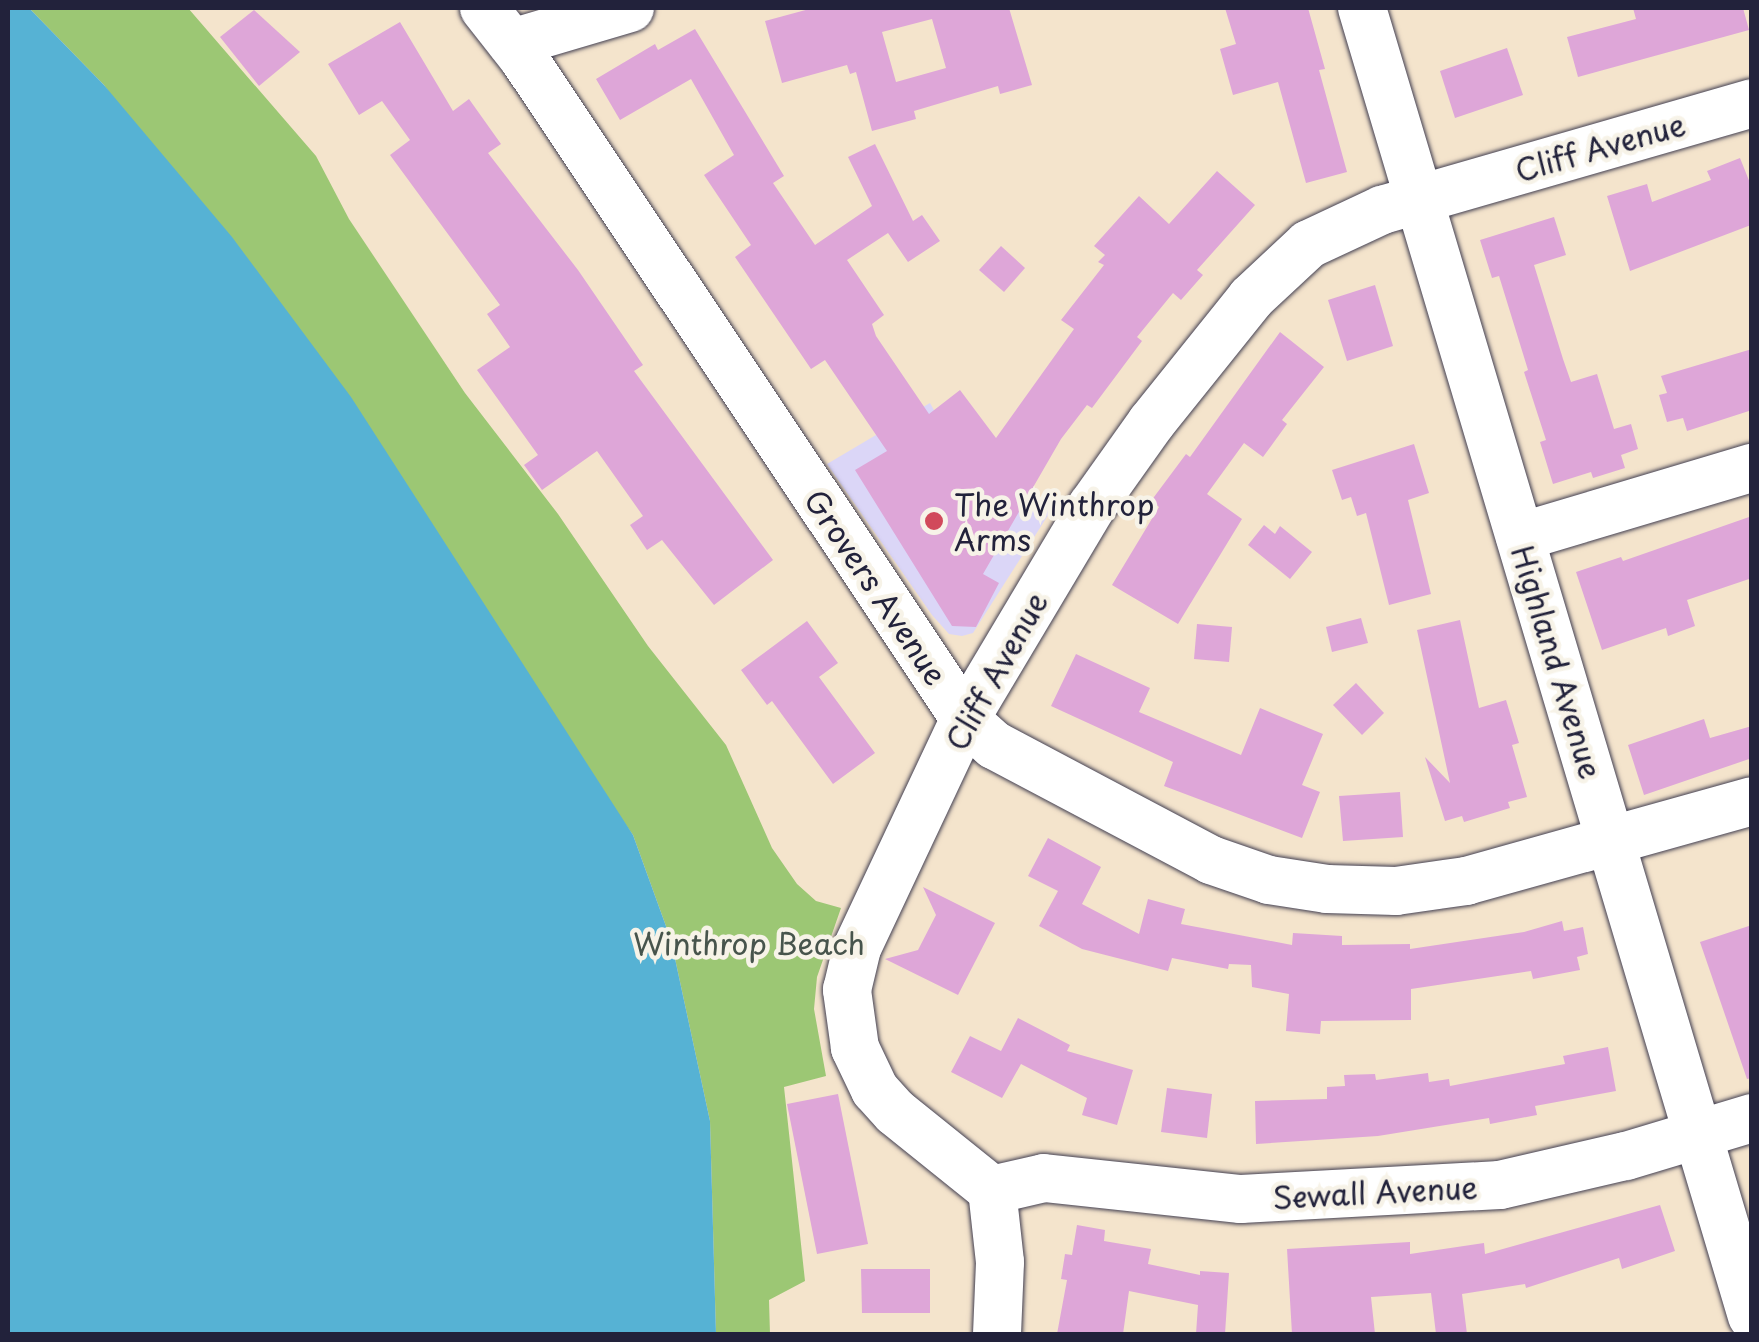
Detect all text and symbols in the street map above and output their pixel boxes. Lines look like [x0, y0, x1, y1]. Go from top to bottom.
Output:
street label: Cliff Avenue [1511, 105, 1689, 189]
street label: Grovers Avenue [798, 483, 954, 691]
place label: The Winthrop Arms [954, 486, 1152, 556]
marker: The Winthrop Arms [923, 510, 945, 532]
street label: Highland Avenue [1504, 541, 1610, 783]
street label: Cliff Avenue [938, 585, 1054, 757]
park label: Winthrop Beach [633, 925, 865, 961]
street label: Sewall Avenue [1271, 1169, 1479, 1215]

